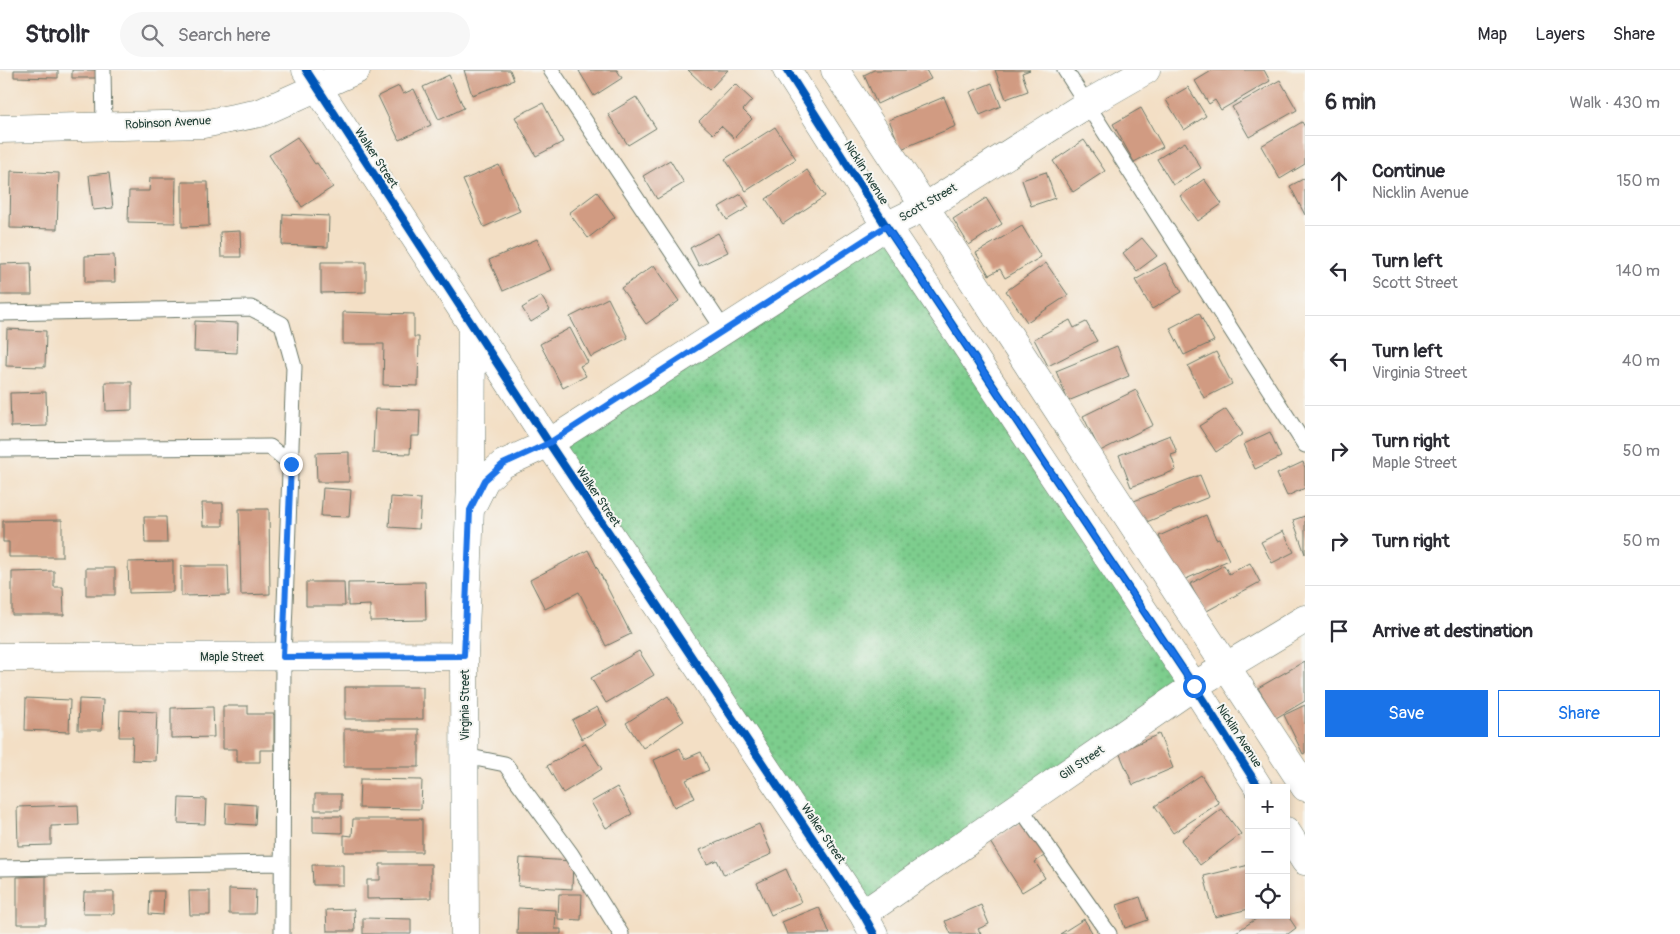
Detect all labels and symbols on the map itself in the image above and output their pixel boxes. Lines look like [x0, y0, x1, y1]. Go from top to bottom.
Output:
street label: Robinson Avenue [125, 113, 211, 133]
street label: Walker Street [351, 125, 401, 191]
street label: Nicklin Avenue [840, 138, 892, 208]
street label: Scott Street [896, 180, 960, 226]
route end [280, 453, 303, 476]
street label: Walker Street [572, 464, 624, 530]
street label: Maple Street [200, 650, 264, 665]
street label: Virginia Street [458, 669, 473, 741]
route start [1183, 675, 1206, 698]
street label: Nicklin Avenue [1213, 702, 1265, 771]
street label: Gill Street [1057, 742, 1107, 783]
street label: Walker Street [797, 801, 849, 867]

